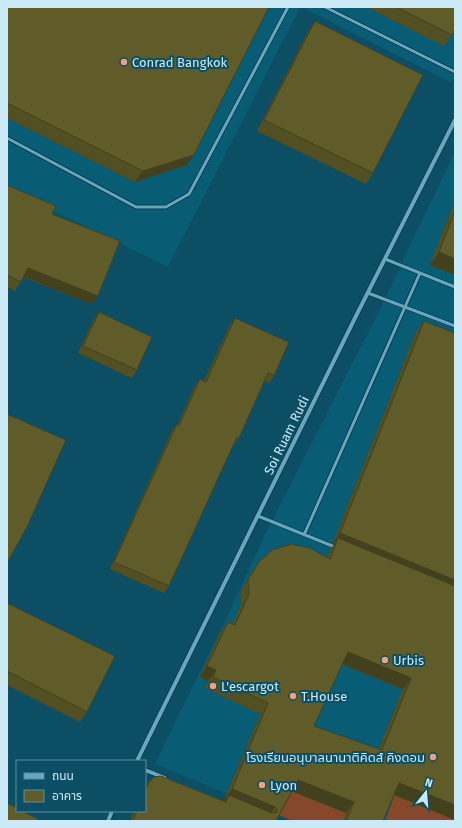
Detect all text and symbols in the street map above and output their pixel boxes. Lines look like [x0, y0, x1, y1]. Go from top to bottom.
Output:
place label: Conrad Bangkok [132, 55, 228, 70]
marker: Conrad Bangkok [119, 57, 129, 67]
street label: Soi Ruam Rudi [261, 393, 312, 477]
place label: Urbis [393, 653, 424, 668]
marker: Urbis [380, 655, 390, 665]
place label: L'escargot [221, 679, 279, 694]
marker: L'escargot [208, 681, 218, 691]
place label: T.House [301, 689, 347, 704]
marker: T.House [288, 691, 298, 701]
place label: โรงเรียนอนุบาลนานาติคิดส์ คิงดอม [246, 750, 425, 765]
marker: โรงเรียนอนุบาลนานาติคิดส์ คิงดอม [428, 752, 438, 762]
legend [16, 760, 146, 812]
text: ถนน [52, 769, 74, 783]
north arrow [406, 772, 446, 812]
text: N [423, 776, 434, 790]
place label: Lyon [270, 778, 297, 793]
marker: Lyon [257, 780, 267, 790]
text: อาคาร [52, 789, 82, 803]

